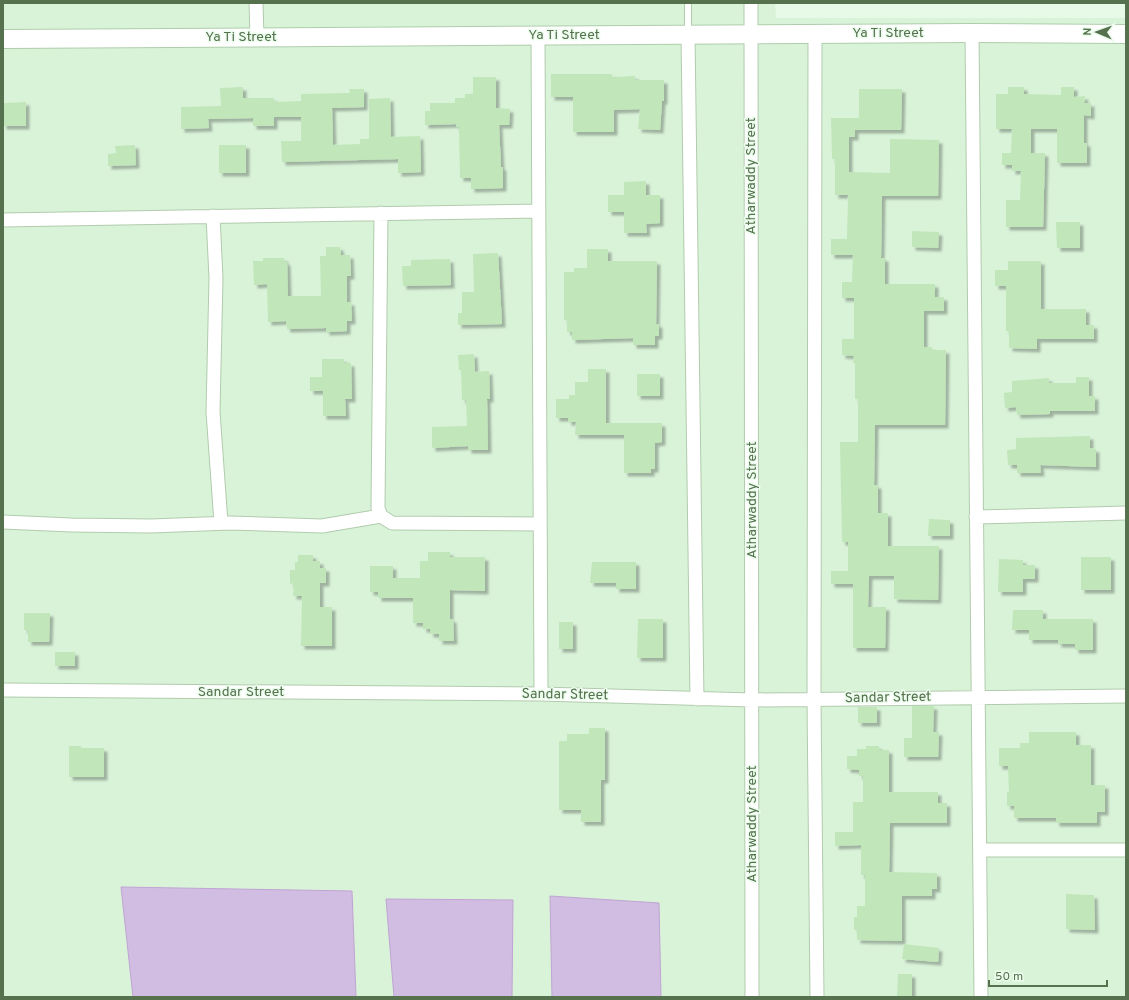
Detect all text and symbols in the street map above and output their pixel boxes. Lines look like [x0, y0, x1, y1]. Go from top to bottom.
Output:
north arrow [1077, 12, 1117, 52]
street label: Ya Ti Street [852, 25, 924, 42]
street label: Ya Ti Street [528, 27, 600, 44]
text: N [1081, 27, 1095, 36]
street label: Ya Ti Street [205, 29, 277, 46]
street label: Atharwaddy Street [743, 117, 760, 235]
street label: Atharwaddy Street [744, 441, 761, 559]
street label: Sandar Street [198, 684, 284, 701]
street label: Sandar Street [521, 686, 609, 704]
street label: Sandar Street [844, 689, 932, 707]
street label: Atharwaddy Street [744, 765, 761, 883]
scale bar [989, 962, 1107, 988]
text: 50 m [995, 969, 1023, 985]

